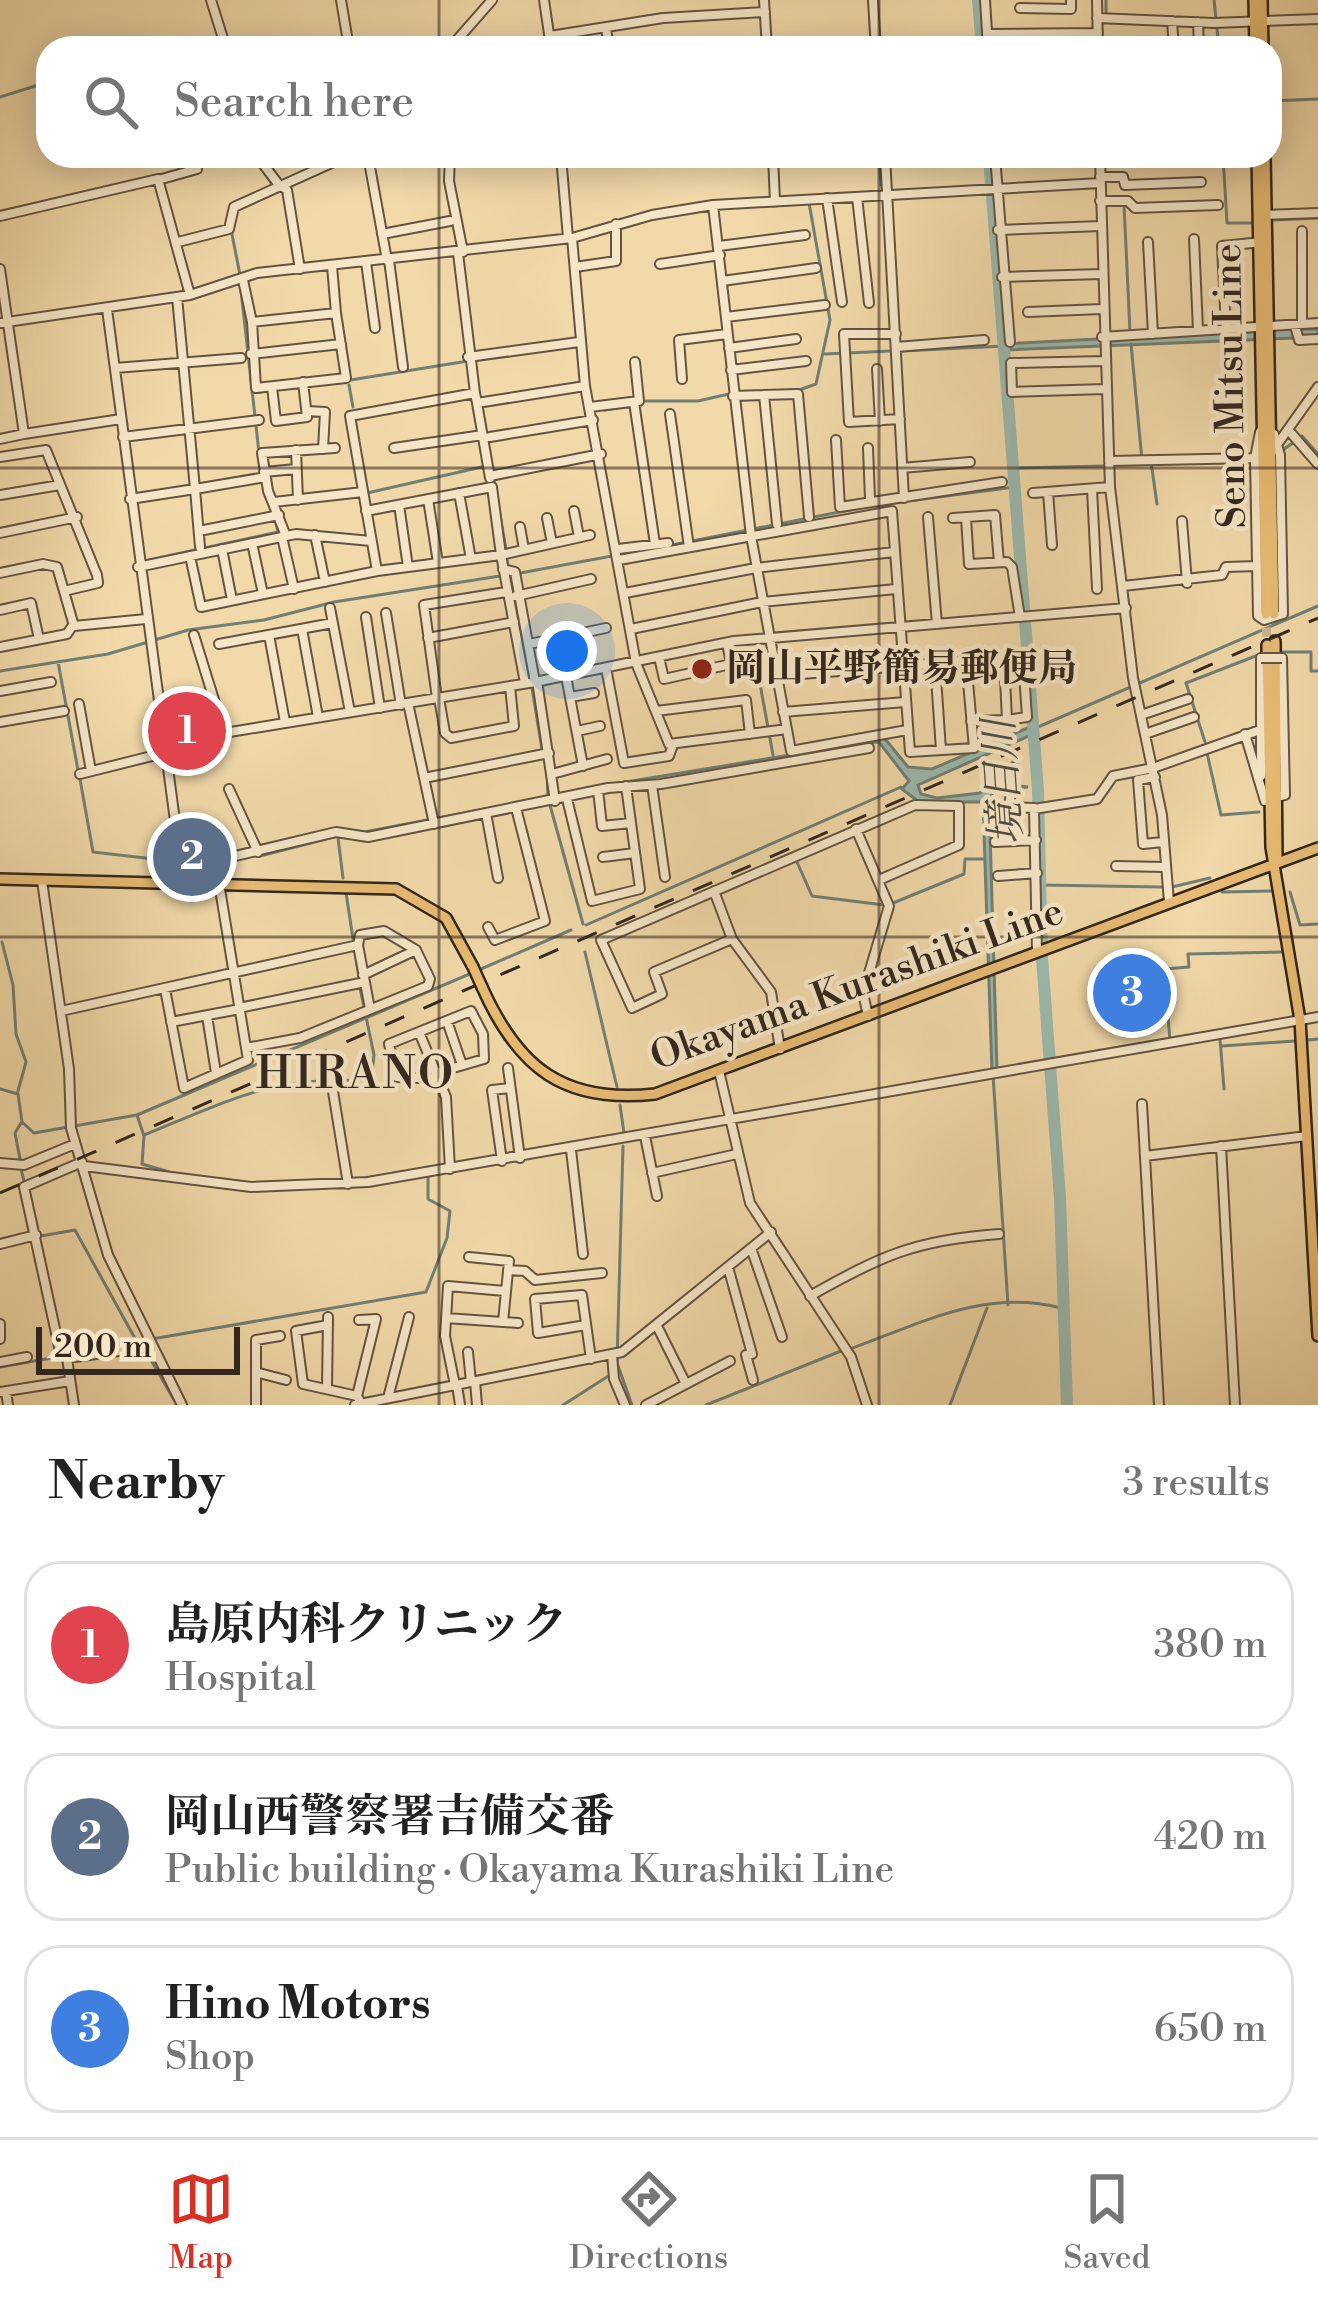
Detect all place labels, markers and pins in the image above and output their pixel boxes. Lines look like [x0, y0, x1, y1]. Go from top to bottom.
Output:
place label: 岡山平野簡易郵便局 [726, 645, 1077, 694]
marker: 岡山平野簡易郵便局 [689, 656, 715, 682]
pin: 1 [148, 686, 226, 776]
pin: 2 [153, 812, 231, 902]
pin: 3 [1093, 948, 1171, 1038]

